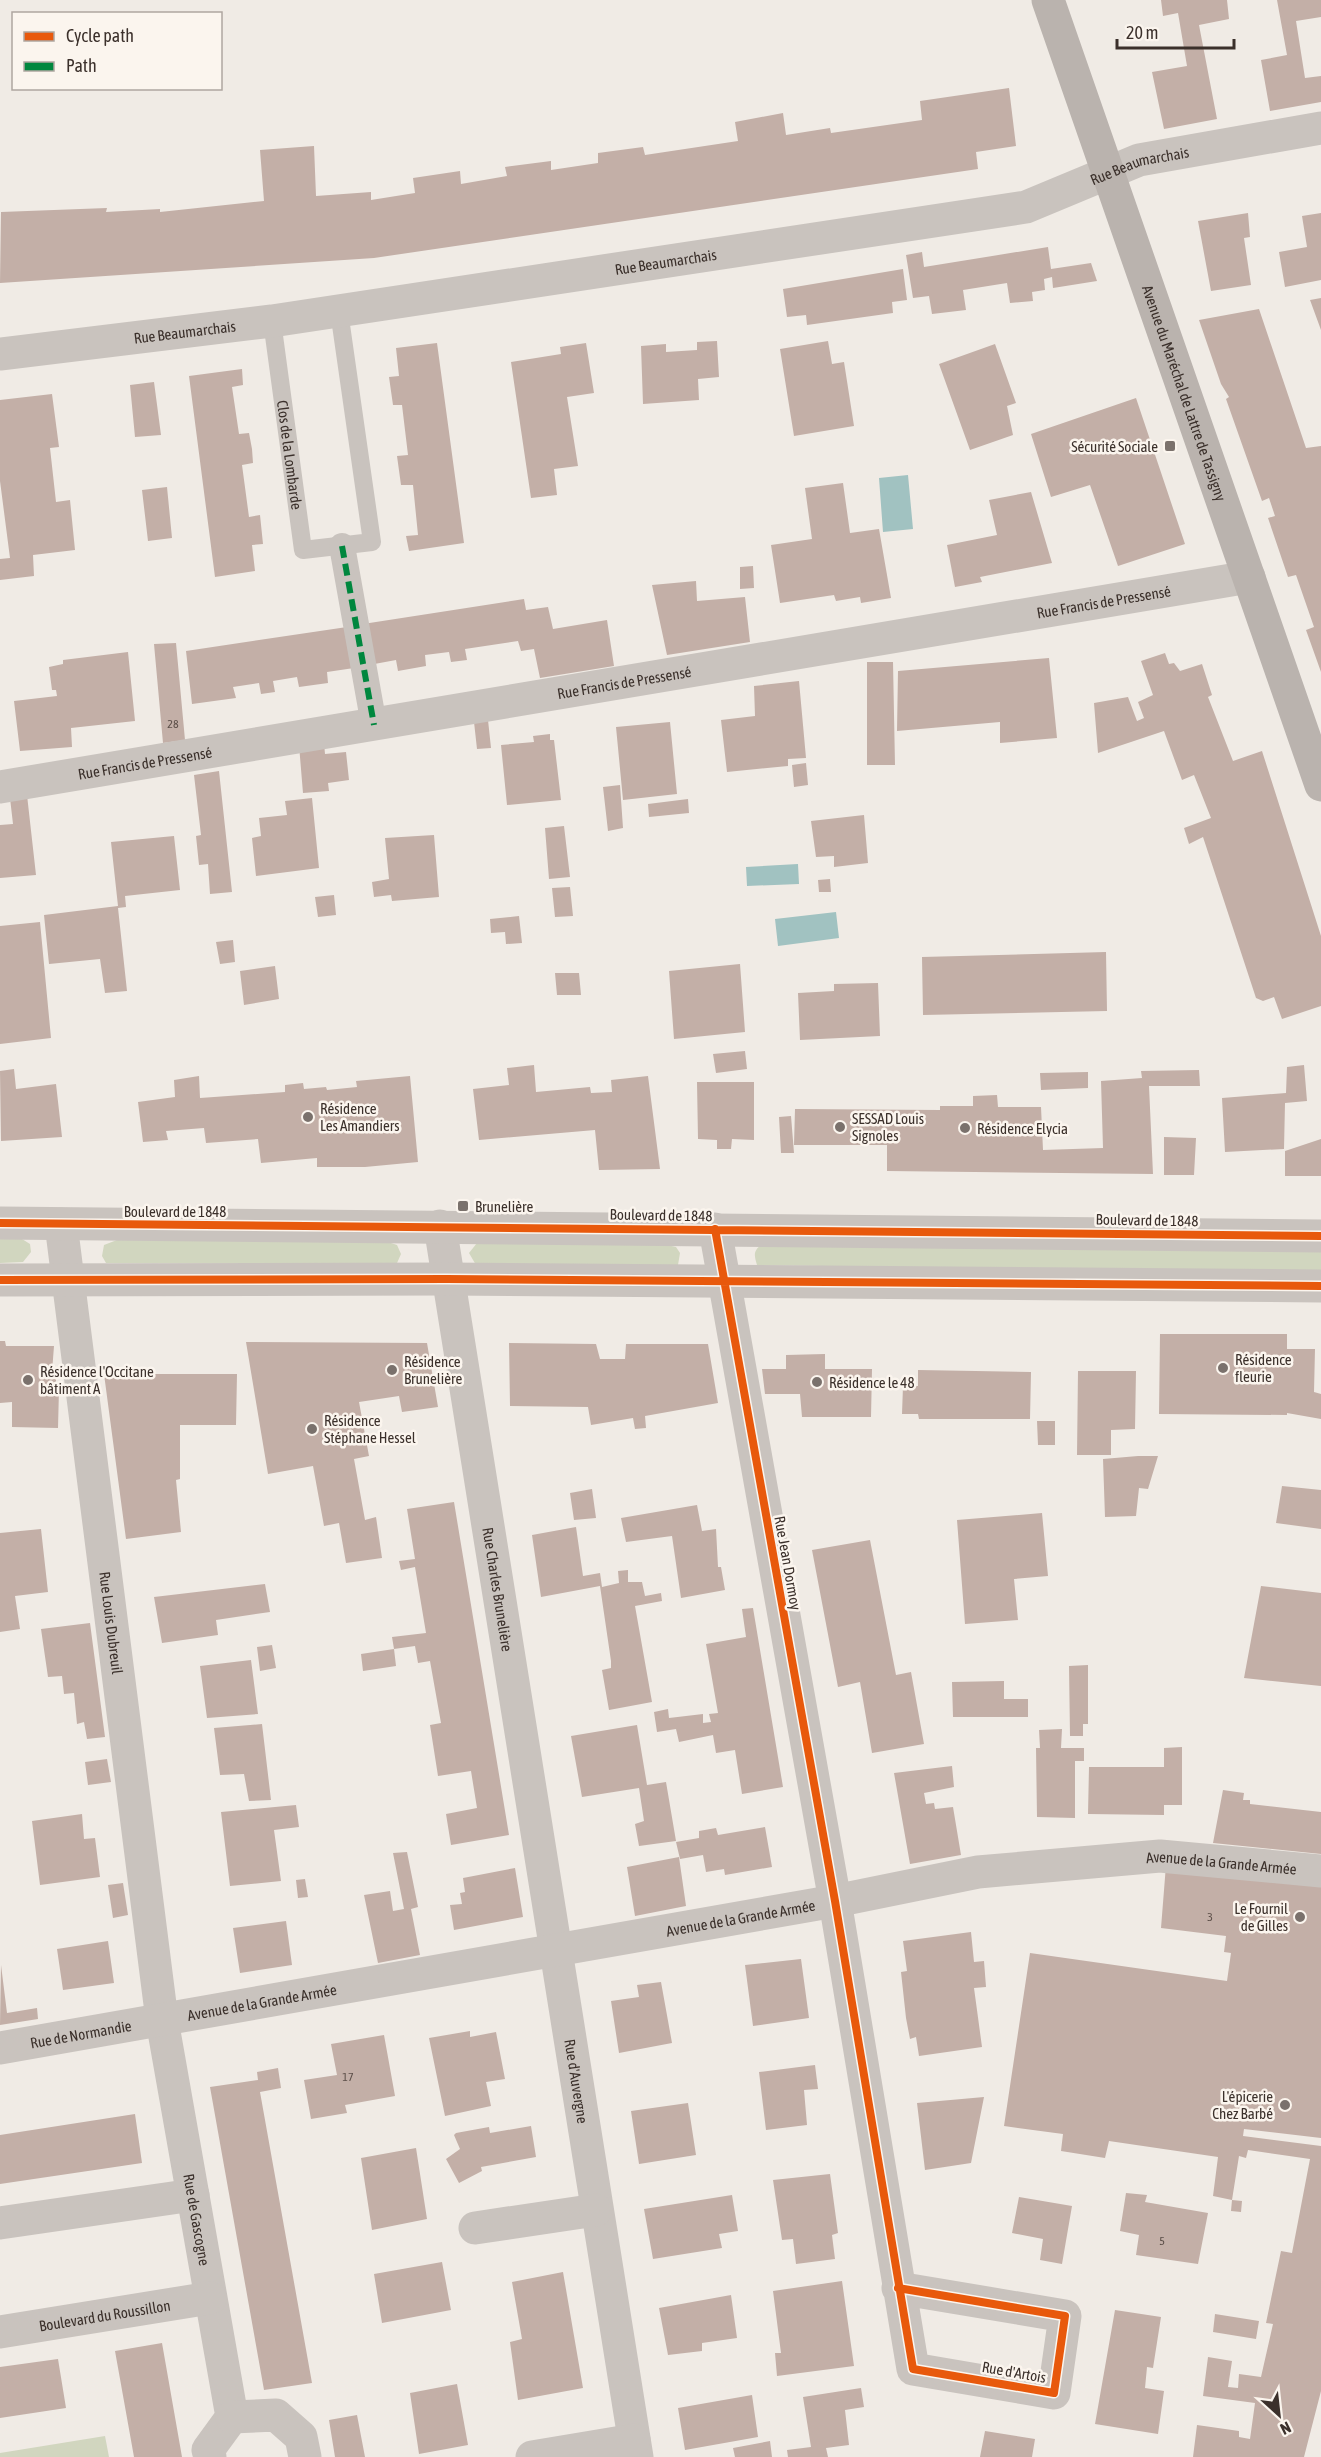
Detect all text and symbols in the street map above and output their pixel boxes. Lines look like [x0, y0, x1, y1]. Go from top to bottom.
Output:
legend [12, 12, 222, 90]
scale bar [1117, 12, 1234, 50]
text: 20 m [1126, 22, 1158, 43]
text: Cycle path [66, 25, 134, 46]
text: Path [66, 55, 97, 76]
street label: Rue Beaumarchais [1087, 143, 1190, 188]
street label: Rue Beaumarchais [614, 245, 718, 278]
street label: Avenue du Maréchal de Lattre de Tassigny [1139, 283, 1230, 503]
street label: Rue Beaumarchais [133, 317, 237, 346]
street label: Clos de la Lombarde [274, 399, 306, 511]
place label: Sécurité Sociale [1071, 438, 1158, 455]
marker: Sécurité Sociale [1163, 439, 1177, 453]
street label: Rue Francis de Pressensé [1035, 582, 1172, 621]
street label: Rue Francis de Pressensé [556, 662, 693, 702]
house number: 28 [167, 717, 179, 731]
street label: Rue Francis de Pressensé [77, 743, 213, 782]
place label: Résidence Les Amandiers [320, 1100, 399, 1134]
marker: Résidence Les Amandiers [301, 1110, 315, 1124]
place label: SESSAD Louis Signoles [852, 1110, 924, 1144]
marker: SESSAD Louis Signoles [833, 1120, 847, 1134]
place label: Résidence Elycia [977, 1120, 1068, 1137]
marker: Résidence Elycia [958, 1121, 972, 1135]
place label: Brunelière [475, 1198, 534, 1215]
marker: Brunelière [456, 1199, 470, 1213]
street label: Boulevard de 1848 [124, 1203, 226, 1220]
street label: Boulevard de 1848 [610, 1206, 712, 1224]
street label: Boulevard de 1848 [1096, 1211, 1198, 1229]
place label: Résidence fleurie [1235, 1351, 1292, 1385]
place label: Résidence Brunelière [404, 1353, 463, 1387]
marker: Résidence fleurie [1216, 1361, 1230, 1375]
place label: Résidence l'Occitane bâtiment A [40, 1363, 154, 1397]
marker: Résidence Brunelière [385, 1363, 399, 1377]
marker: Résidence l'Occitane bâtiment A [21, 1373, 35, 1387]
place label: Résidence le 48 [829, 1374, 914, 1391]
marker: Résidence le 48 [810, 1375, 824, 1389]
place label: Résidence Stéphane Hessel [324, 1412, 416, 1446]
marker: Résidence Stéphane Hessel [305, 1422, 319, 1436]
street label: Rue Jean Dormoy [771, 1515, 805, 1611]
street label: Rue Charles Brunelière [480, 1526, 516, 1653]
street label: Rue Louis Dubreuil [97, 1570, 127, 1675]
street label: Avenue de la Grande Armée [1145, 1847, 1298, 1877]
street label: Avenue de la Grande Armée [665, 1896, 817, 1939]
place label: Le Fournil de Gilles [1234, 1900, 1288, 1934]
house number: 3 [1207, 1910, 1213, 1924]
marker: Le Fournil de Gilles [1293, 1910, 1307, 1924]
street label: Avenue de la Grande Armée [186, 1980, 338, 2023]
street label: Rue de Normandie [29, 2016, 133, 2051]
street label: Rue d'Auvergne [562, 2038, 592, 2125]
house number: 17 [342, 2070, 354, 2084]
place label: L'épicerie Chez Barbé [1212, 2088, 1273, 2122]
marker: L'épicerie Chez Barbé [1278, 2098, 1292, 2112]
street label: Rue de Gascogne [181, 2172, 214, 2267]
house number: 5 [1159, 2234, 1165, 2248]
street label: Boulevard du Roussillon [38, 2296, 172, 2334]
street label: Rue d'Artois [981, 2358, 1047, 2386]
north arrow [1249, 2385, 1309, 2445]
text: N [1278, 2418, 1294, 2439]

